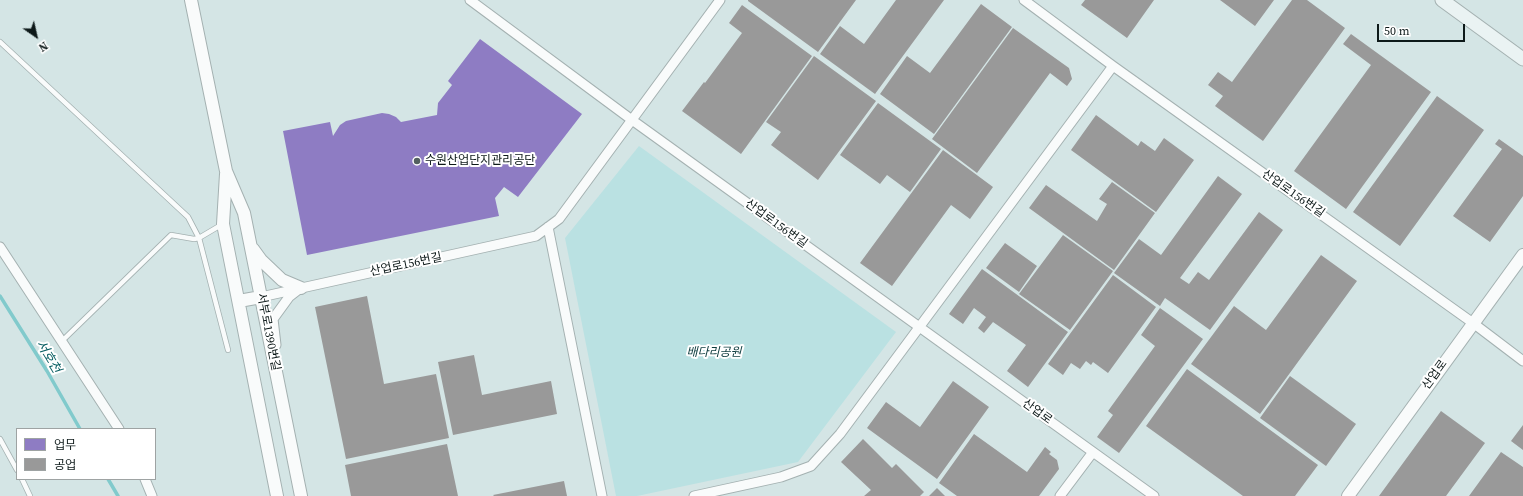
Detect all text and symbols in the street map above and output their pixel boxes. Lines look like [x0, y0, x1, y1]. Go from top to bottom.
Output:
north arrow [16, 16, 56, 56]
scale bar [1379, 16, 1467, 42]
text: 50 m [1384, 23, 1410, 39]
text: N [35, 38, 51, 55]
place label: 수원산업단지관리공단 [425, 154, 535, 168]
marker: 수원산업단지관리공단 [412, 156, 422, 166]
street label: 산업로156번길 [1259, 167, 1327, 221]
street label: 산업로156번길 [742, 197, 810, 251]
street label: 산업로156번길 [369, 250, 443, 280]
street label: 서부로1390번길 [253, 292, 283, 372]
water label: 서호천 [32, 338, 64, 376]
park label: 배다리공원 [686, 346, 742, 360]
street label: 산업로 [1419, 357, 1451, 393]
street label: 산업로 [1019, 396, 1055, 428]
legend [16, 428, 156, 480]
text: 업무 [54, 437, 76, 453]
text: 공업 [54, 457, 76, 473]

